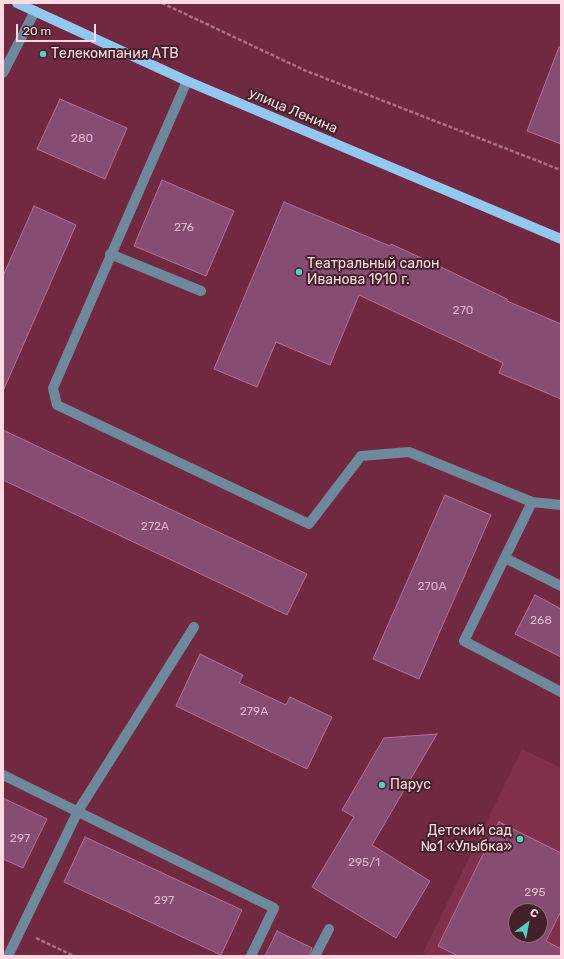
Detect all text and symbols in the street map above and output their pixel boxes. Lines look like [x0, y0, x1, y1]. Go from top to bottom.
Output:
scale bar [18, 16, 98, 42]
text: 20 m [23, 24, 51, 38]
place label: Телекомпания АТВ [51, 46, 179, 62]
marker: Телекомпания АТВ [38, 49, 48, 59]
street label: улица Ленина [246, 85, 340, 137]
house number: 280 [71, 132, 93, 146]
house number: 276 [174, 221, 194, 235]
place label: Театральный салон Иванова 1910 г. [307, 256, 440, 288]
marker: Театральный салон Иванова 1910 г. [294, 267, 304, 277]
house number: 270 [453, 304, 473, 318]
house number: 272А [141, 520, 169, 534]
house number: 270А [418, 580, 446, 594]
house number: 268 [530, 614, 552, 628]
house number: 279А [240, 705, 268, 719]
place label: Парус [390, 777, 431, 793]
marker: Парус [377, 780, 387, 790]
place label: Детский сад №1 «Улыбка» [421, 823, 512, 856]
house number: 297 [10, 832, 30, 846]
marker: Детский сад №1 «Улыбка» [515, 834, 525, 844]
house number: 295/1 [348, 856, 380, 870]
house number: 295 [524, 886, 546, 900]
house number: 297 [154, 894, 174, 908]
north arrow [508, 903, 548, 943]
text: С [527, 906, 541, 921]

